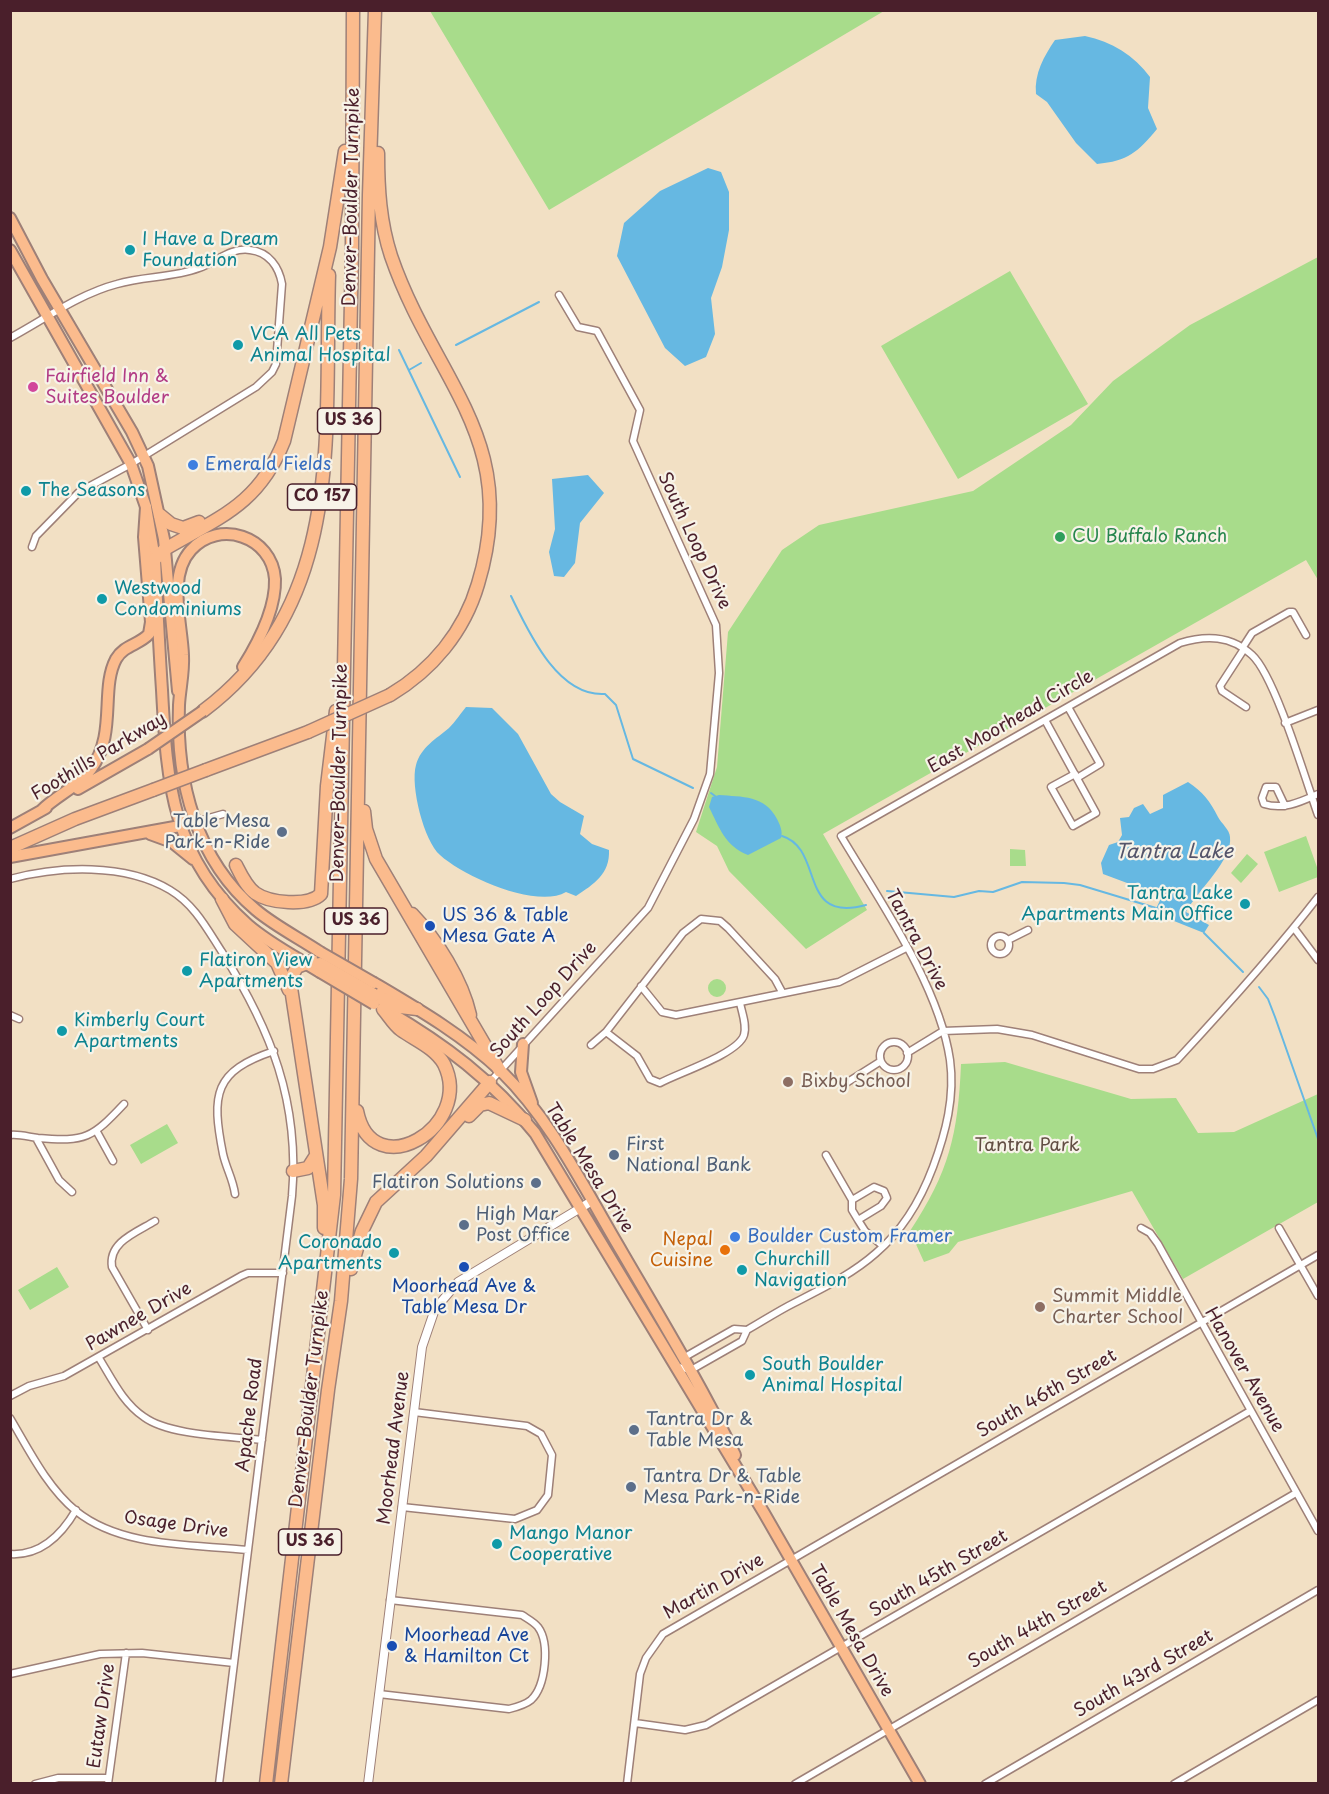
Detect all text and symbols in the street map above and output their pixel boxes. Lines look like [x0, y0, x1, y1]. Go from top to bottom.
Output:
street label: Denver–Boulder Turnpike [339, 87, 365, 307]
place label: I Have a Dream Foundation [142, 229, 279, 272]
marker: I Have a Dream Foundation [123, 243, 137, 257]
place label: VCA All Pets Animal Hospital [250, 324, 391, 366]
marker: VCA All Pets Animal Hospital [231, 338, 245, 352]
place label: Fairfield Inn & Suites Boulder [45, 366, 169, 409]
marker: Fairfield Inn & Suites Boulder [26, 380, 40, 394]
road number: US 36 [318, 408, 380, 434]
place label: Emerald Fields [205, 454, 331, 476]
marker: Emerald Fields [186, 458, 200, 472]
street label: South Loop Drive [653, 469, 735, 613]
place label: The Seasons [38, 480, 145, 502]
marker: The Seasons [19, 484, 33, 498]
road number: CO 157 [288, 484, 356, 510]
place label: CU Buffalo Ranch [1072, 526, 1227, 548]
marker: CU Buffalo Ranch [1053, 530, 1067, 544]
place label: Westwood Condominiums [114, 578, 242, 620]
marker: Westwood Condominiums [95, 592, 109, 606]
street label: Denver–Boulder Turnpike [327, 663, 353, 883]
street label: East Moorhead Circle [924, 666, 1098, 778]
street label: Foothills Parkway [28, 708, 170, 806]
place label: Table Mesa Park-n-Ride [164, 811, 270, 854]
marker: Table Mesa Park-n-Ride [275, 825, 289, 839]
water label: Tantra Lake [1115, 840, 1233, 864]
place label: Tantra Lake Apartments Main Office [1021, 883, 1233, 926]
street label: Tantra Drive [880, 886, 952, 994]
marker: Tantra Lake Apartments Main Office [1238, 897, 1252, 911]
place label: US 36 & Table Mesa Gate A [442, 905, 568, 948]
road number: US 36 [324, 908, 388, 934]
marker: US 36 & Table Mesa Gate A [423, 919, 437, 933]
street label: South Loop Drive [486, 938, 602, 1062]
place label: Flatiron View Apartments [199, 950, 312, 992]
marker: Flatiron View Apartments [180, 964, 194, 978]
place label: Kimberly Court Apartments [74, 1010, 205, 1052]
marker: Kimberly Court Apartments [55, 1024, 69, 1038]
place label: Bixby School [800, 1071, 911, 1093]
marker: Bixby School [781, 1075, 795, 1089]
street label: Table Mesa Drive [540, 1099, 638, 1237]
place label: First National Bank [626, 1134, 751, 1176]
park label: Tantra Park [974, 1135, 1080, 1157]
marker: First National Bank [607, 1148, 621, 1162]
place label: Flatiron Solutions [372, 1172, 524, 1194]
marker: Flatiron Solutions [529, 1176, 543, 1190]
place label: High Mar Post Office [476, 1204, 570, 1246]
marker: High Mar Post Office [457, 1218, 471, 1232]
place label: Boulder Custom Framer [747, 1226, 952, 1248]
place label: Nepal Cuisine [650, 1229, 713, 1272]
marker: Boulder Custom Framer [728, 1230, 742, 1244]
place label: Coronado Apartments [278, 1232, 382, 1274]
marker: Nepal Cuisine [718, 1243, 732, 1257]
marker: Coronado Apartments [387, 1246, 401, 1260]
place label: Churchill Navigation [754, 1249, 847, 1292]
marker: Moorhead Ave & Table Mesa Dr [457, 1260, 471, 1274]
marker: Churchill Navigation [735, 1263, 749, 1277]
place label: Moorhead Ave & Table Mesa Dr [392, 1276, 536, 1318]
street label: Pawnee Drive [82, 1278, 196, 1356]
place label: Summit Middle Charter School [1052, 1286, 1183, 1328]
street label: Denver–Boulder Turnpike [286, 1289, 334, 1509]
marker: Summit Middle Charter School [1033, 1300, 1047, 1314]
street label: Hanover Avenue [1199, 1304, 1289, 1436]
street label: South 46th Street [973, 1345, 1121, 1443]
place label: South Boulder Animal Hospital [762, 1354, 903, 1396]
street label: Apache Road [232, 1357, 268, 1473]
marker: South Boulder Animal Hospital [743, 1368, 757, 1382]
street label: Moorhead Avenue [374, 1370, 414, 1526]
place label: Tantra Dr & Table Mesa [646, 1409, 753, 1452]
marker: Tantra Dr & Table Mesa [627, 1423, 641, 1437]
place label: Tantra Dr & Table Mesa Park-n-Ride [643, 1466, 802, 1508]
marker: Tantra Dr & Table Mesa Park-n-Ride [624, 1480, 638, 1494]
street label: Osage Drive [122, 1507, 230, 1543]
place label: Mango Manor Cooperative [509, 1523, 632, 1565]
street label: South 45th Street [866, 1526, 1012, 1622]
road number: US 36 [278, 1529, 342, 1555]
marker: Mango Manor Cooperative [490, 1537, 504, 1551]
street label: Martin Drive [660, 1550, 768, 1624]
street label: Table Mesa Drive [804, 1561, 898, 1701]
street label: South 44th Street [965, 1577, 1111, 1673]
place label: Moorhead Ave & Hamilton Ct [404, 1625, 529, 1668]
street label: South 43rd Street [1071, 1625, 1217, 1723]
marker: Moorhead Ave & Hamilton Ct [385, 1639, 399, 1653]
street label: Eutaw Drive [84, 1662, 120, 1770]

